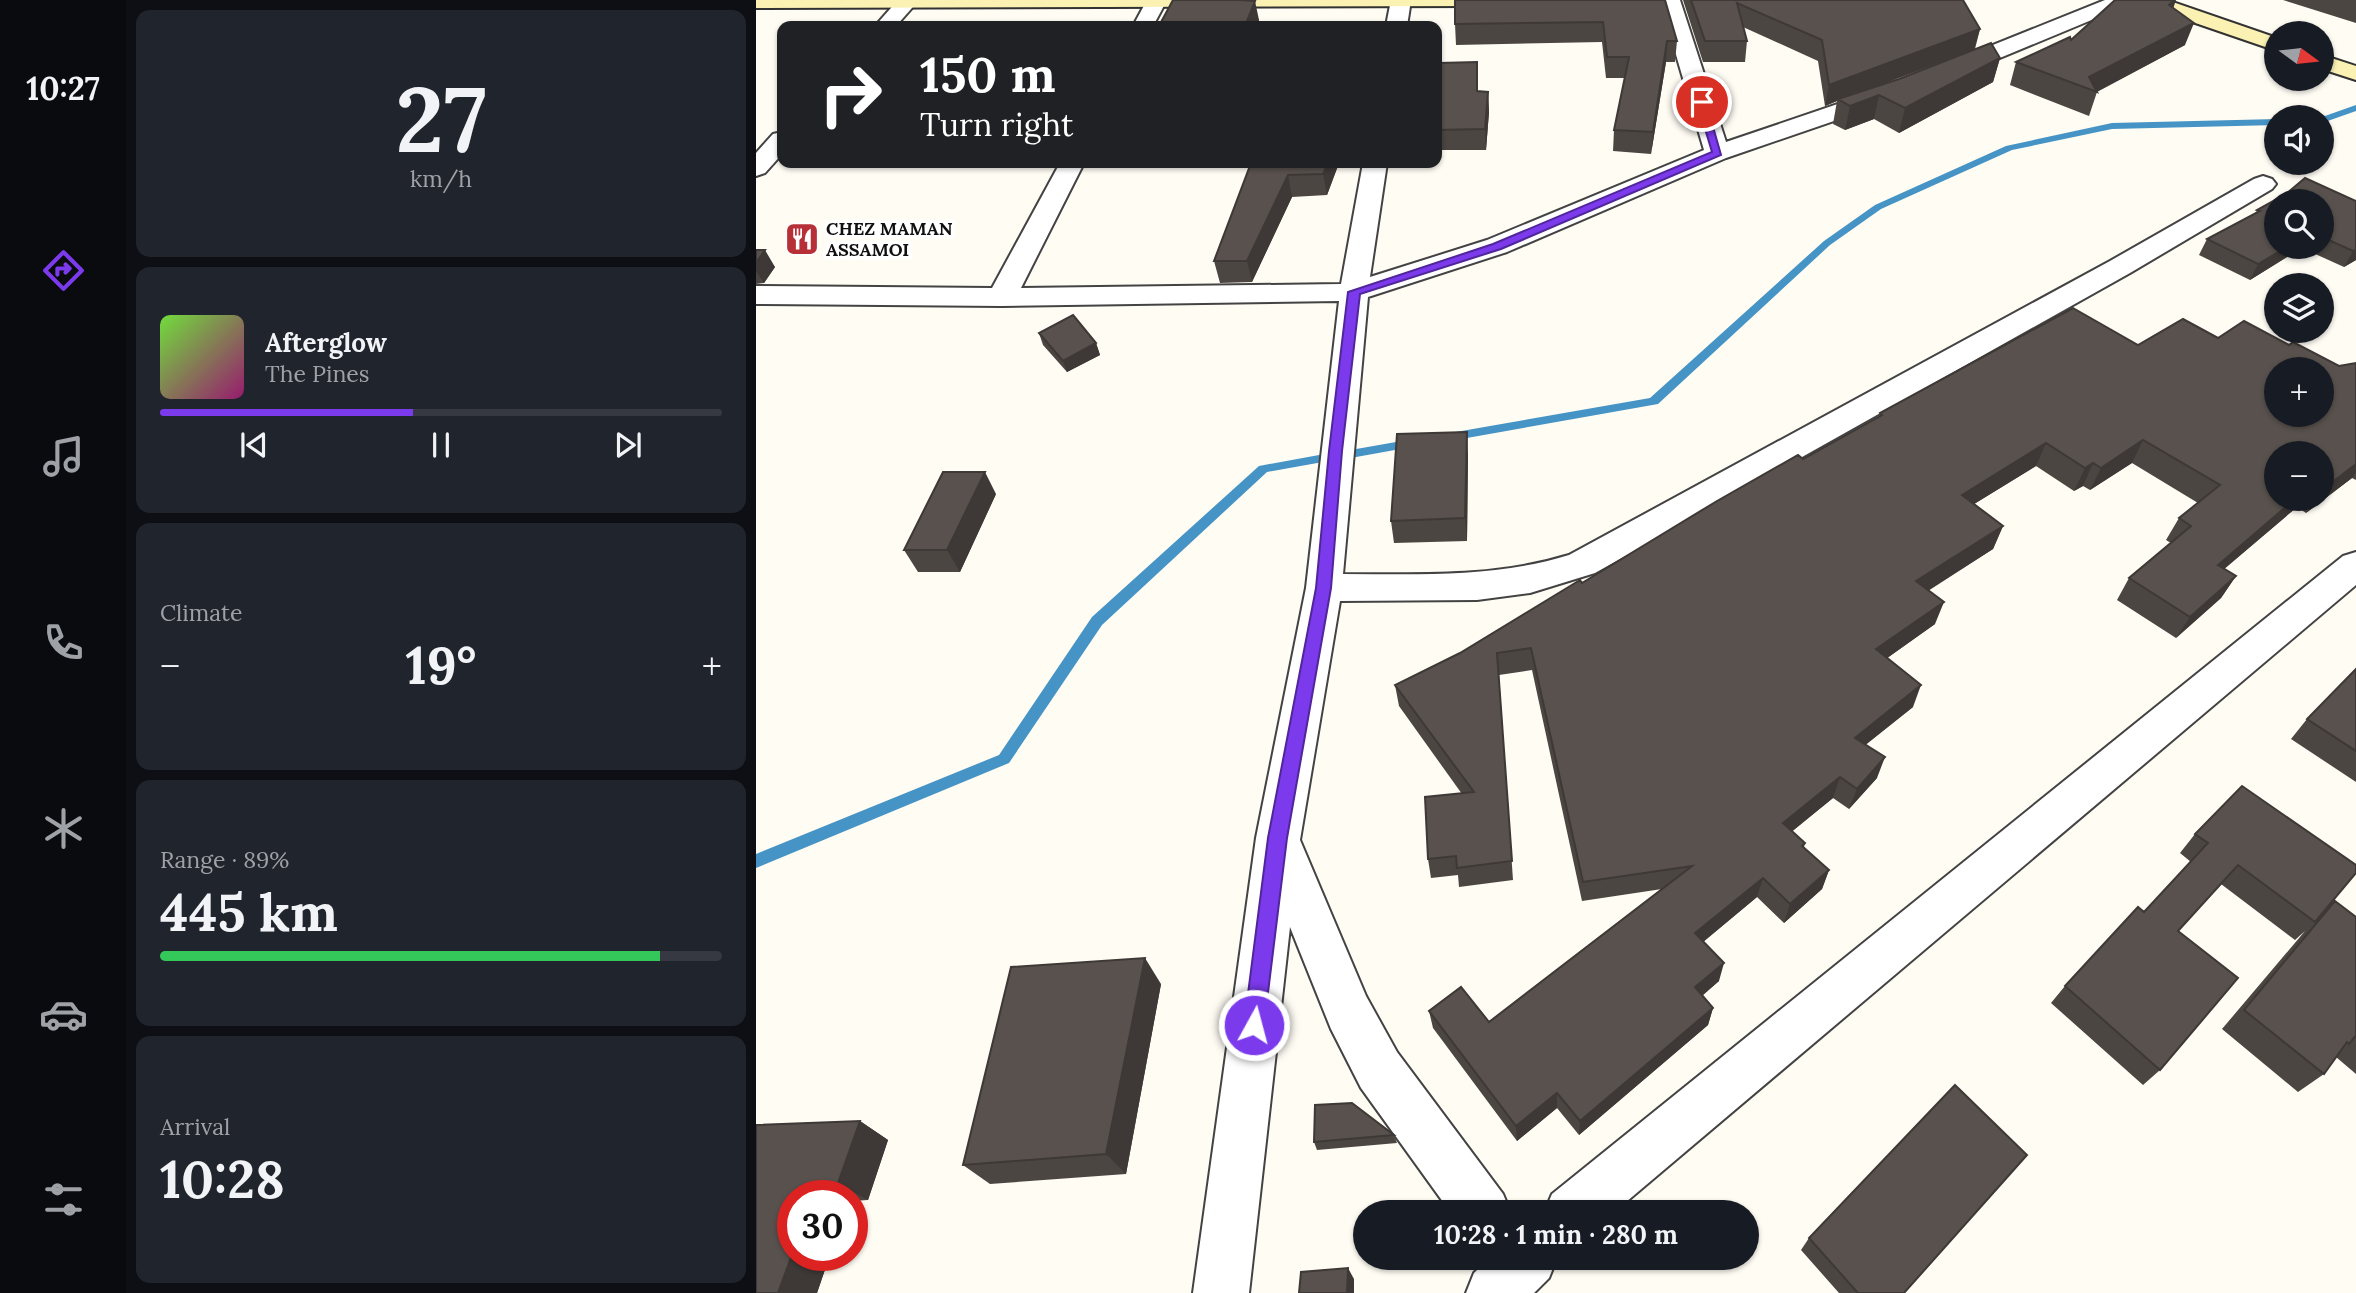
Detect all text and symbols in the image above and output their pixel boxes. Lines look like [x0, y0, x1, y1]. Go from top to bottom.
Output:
north arrow [2264, 21, 2334, 91]
map controls [2264, 21, 2334, 511]
text: 150 m [920, 43, 1056, 105]
icon: right [805, 49, 896, 140]
text: 27 [395, 60, 487, 177]
text: 10:27 [26, 68, 100, 109]
pin [1672, 72, 1732, 132]
icon: arrive [1683, 83, 1721, 121]
text: Turn right [920, 104, 1073, 145]
button: sound [2264, 105, 2334, 175]
text: km/h [410, 164, 472, 193]
button: search [2264, 189, 2334, 259]
place label: CHEZ MAMAN ASSAMOI [826, 217, 953, 261]
restaurant icon: CHEZ MAMAN ASSAMOI [783, 220, 821, 258]
icon: directions [39, 246, 88, 295]
button: layers [2264, 273, 2334, 343]
text: Afterglow [265, 326, 387, 359]
button: + [2264, 357, 2334, 427]
text: The Pines [265, 359, 370, 388]
icon: previous [235, 426, 273, 464]
icon: pause [422, 426, 460, 464]
icon: next [609, 426, 647, 464]
icon: music [39, 432, 88, 481]
button: − [2264, 441, 2334, 511]
text: Climate [160, 598, 242, 627]
icon: phone [39, 618, 88, 667]
text: 19° [406, 632, 476, 698]
text: − [160, 642, 180, 690]
text: + [702, 642, 722, 690]
icon: climate [39, 804, 88, 853]
text: Range · 89% [160, 845, 289, 874]
text: 445 km [160, 879, 338, 945]
position arrow [1217, 988, 1291, 1062]
icon: car [39, 990, 88, 1039]
text: Arrival [160, 1112, 230, 1141]
text: 10:28 [160, 1146, 285, 1212]
icon: filters [39, 1175, 88, 1224]
speed limit sign: 30 [777, 1180, 868, 1271]
text: 10:28 · 1 min · 280 m [1434, 1218, 1678, 1251]

